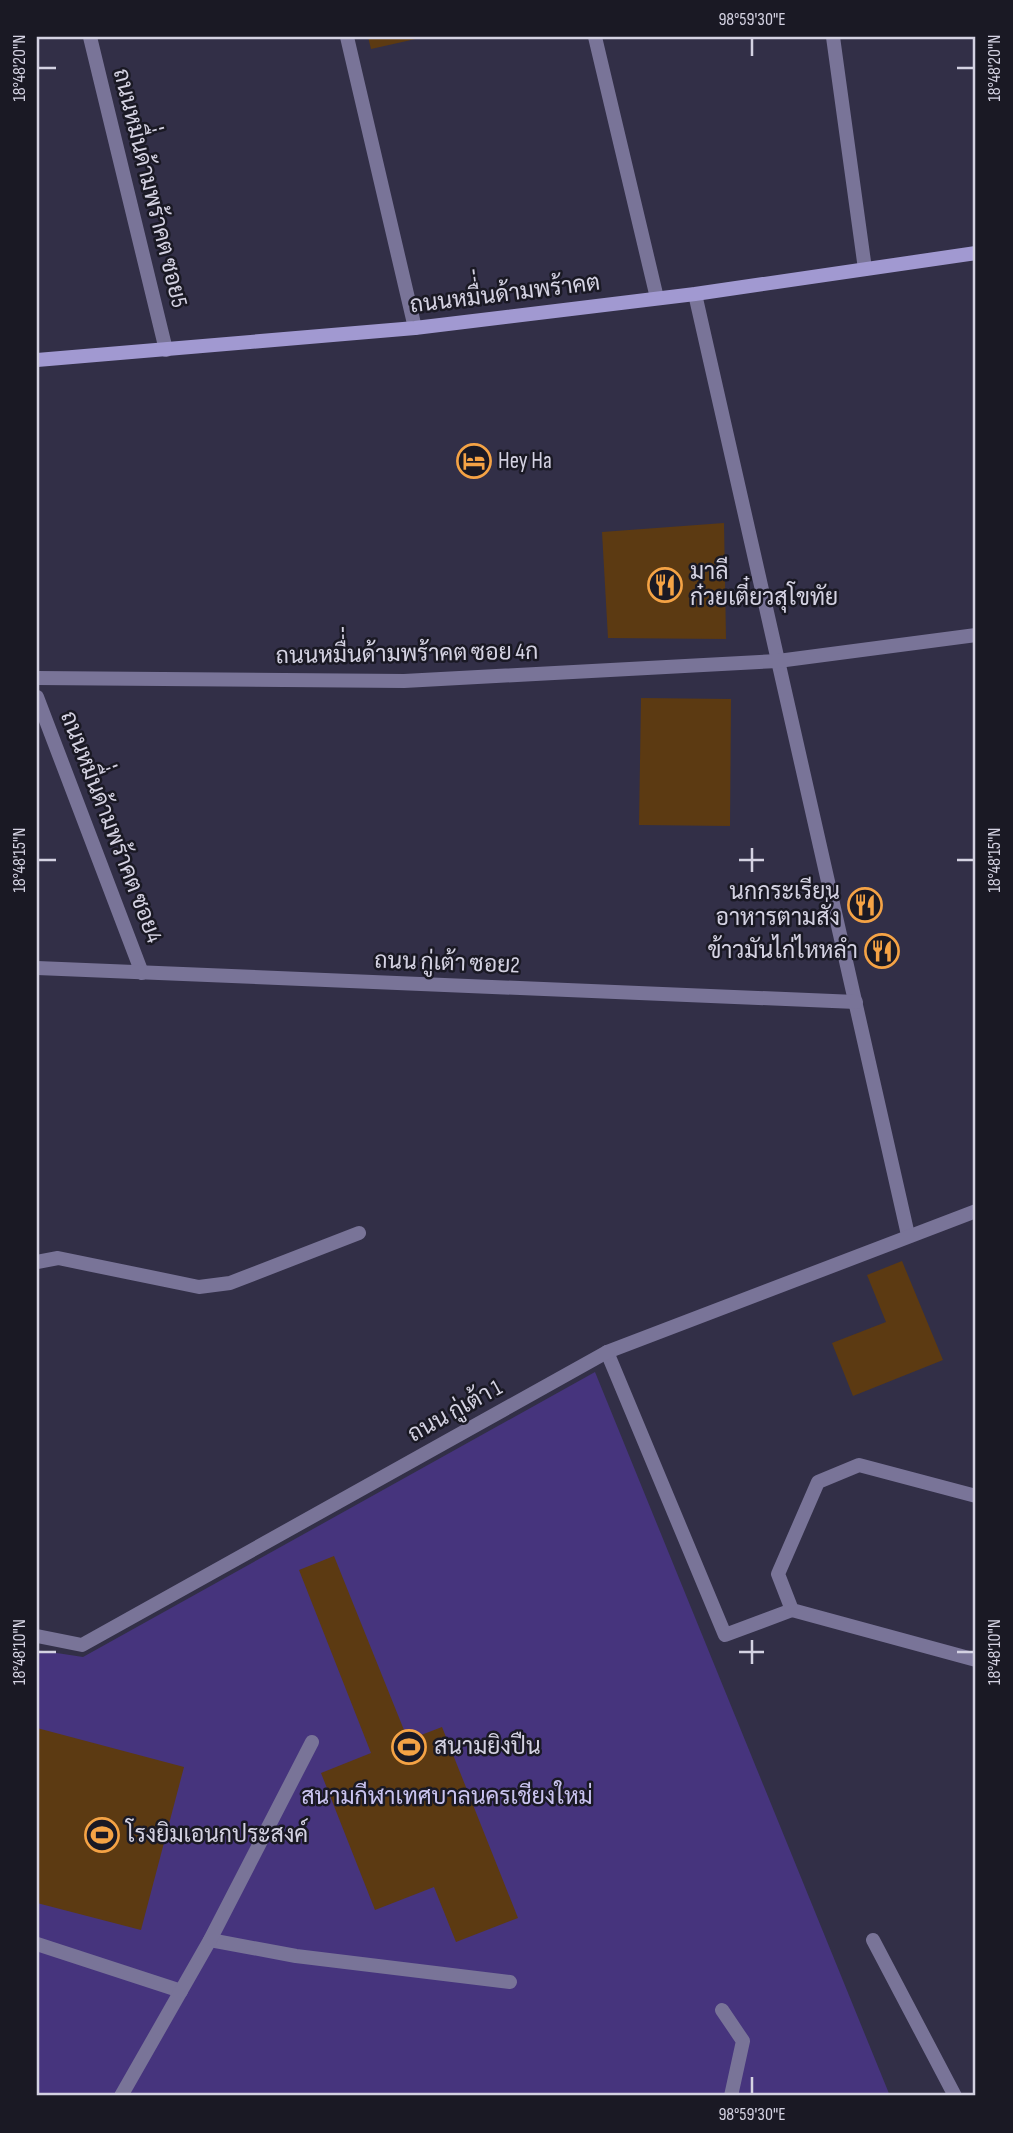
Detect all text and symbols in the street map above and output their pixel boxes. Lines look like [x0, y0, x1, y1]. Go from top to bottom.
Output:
text: 98°59'30"E [718, 9, 786, 30]
text: 18°48'20"N [9, 35, 30, 101]
text: 18°48'20"N [984, 35, 1005, 101]
street label: ถนนหมื่่นด้ามพร้าคต ซอย5 [107, 62, 208, 310]
street label: ถนนหมื่่นด้ามพร้าคต [406, 253, 602, 320]
hotel icon: Hey Ha [455, 442, 493, 480]
place label: Hey Ha [498, 447, 552, 475]
place label: มาลี ก๋วยเตี๋ยวสุโขทัย [690, 556, 838, 613]
restaurant icon: มาลี ก๋วยเตี๋ยวสุโขทัย [646, 566, 684, 604]
street label: ถนนหมื่่นด้ามพร้าคต ซอย 4ก [275, 622, 539, 670]
street label: ถนนหมื่่นด้ามพร้าคต ซอย4 [54, 702, 183, 947]
text: 18°48'15"N [9, 828, 30, 892]
text: 18°48'15"N [984, 828, 1005, 892]
place label: นกกระเรียน อาหารตามสั่ง [715, 876, 840, 932]
restaurant icon: นกกระเรียน อาหารตามสั่ง [846, 886, 884, 924]
restaurant icon: ข้าวมันไก่ไหหลำ [863, 932, 901, 970]
place label: ข้าวมันไก่ไหหลำ [708, 934, 858, 965]
street label: ถนน กู่เต้า ซอย2 [374, 944, 520, 982]
street label: ถนน กู่เต้า 1 [402, 1372, 508, 1450]
text: 18°48'10"N [9, 1619, 30, 1685]
text: 18°48'10"N [984, 1619, 1005, 1685]
sports icon: สนามยิงปืน [390, 1728, 428, 1766]
place label: สนามยิงปืน [434, 1731, 541, 1761]
park label: สนามกีฬาเทศบาลนครเชียงใหม่ [301, 1780, 593, 1811]
sports icon: โรงยิมเอนกประสงค์ [83, 1816, 121, 1854]
place label: โรงยิมเอนกประสงค์ [124, 1818, 308, 1849]
text: 98°59'30"E [718, 2104, 786, 2125]

